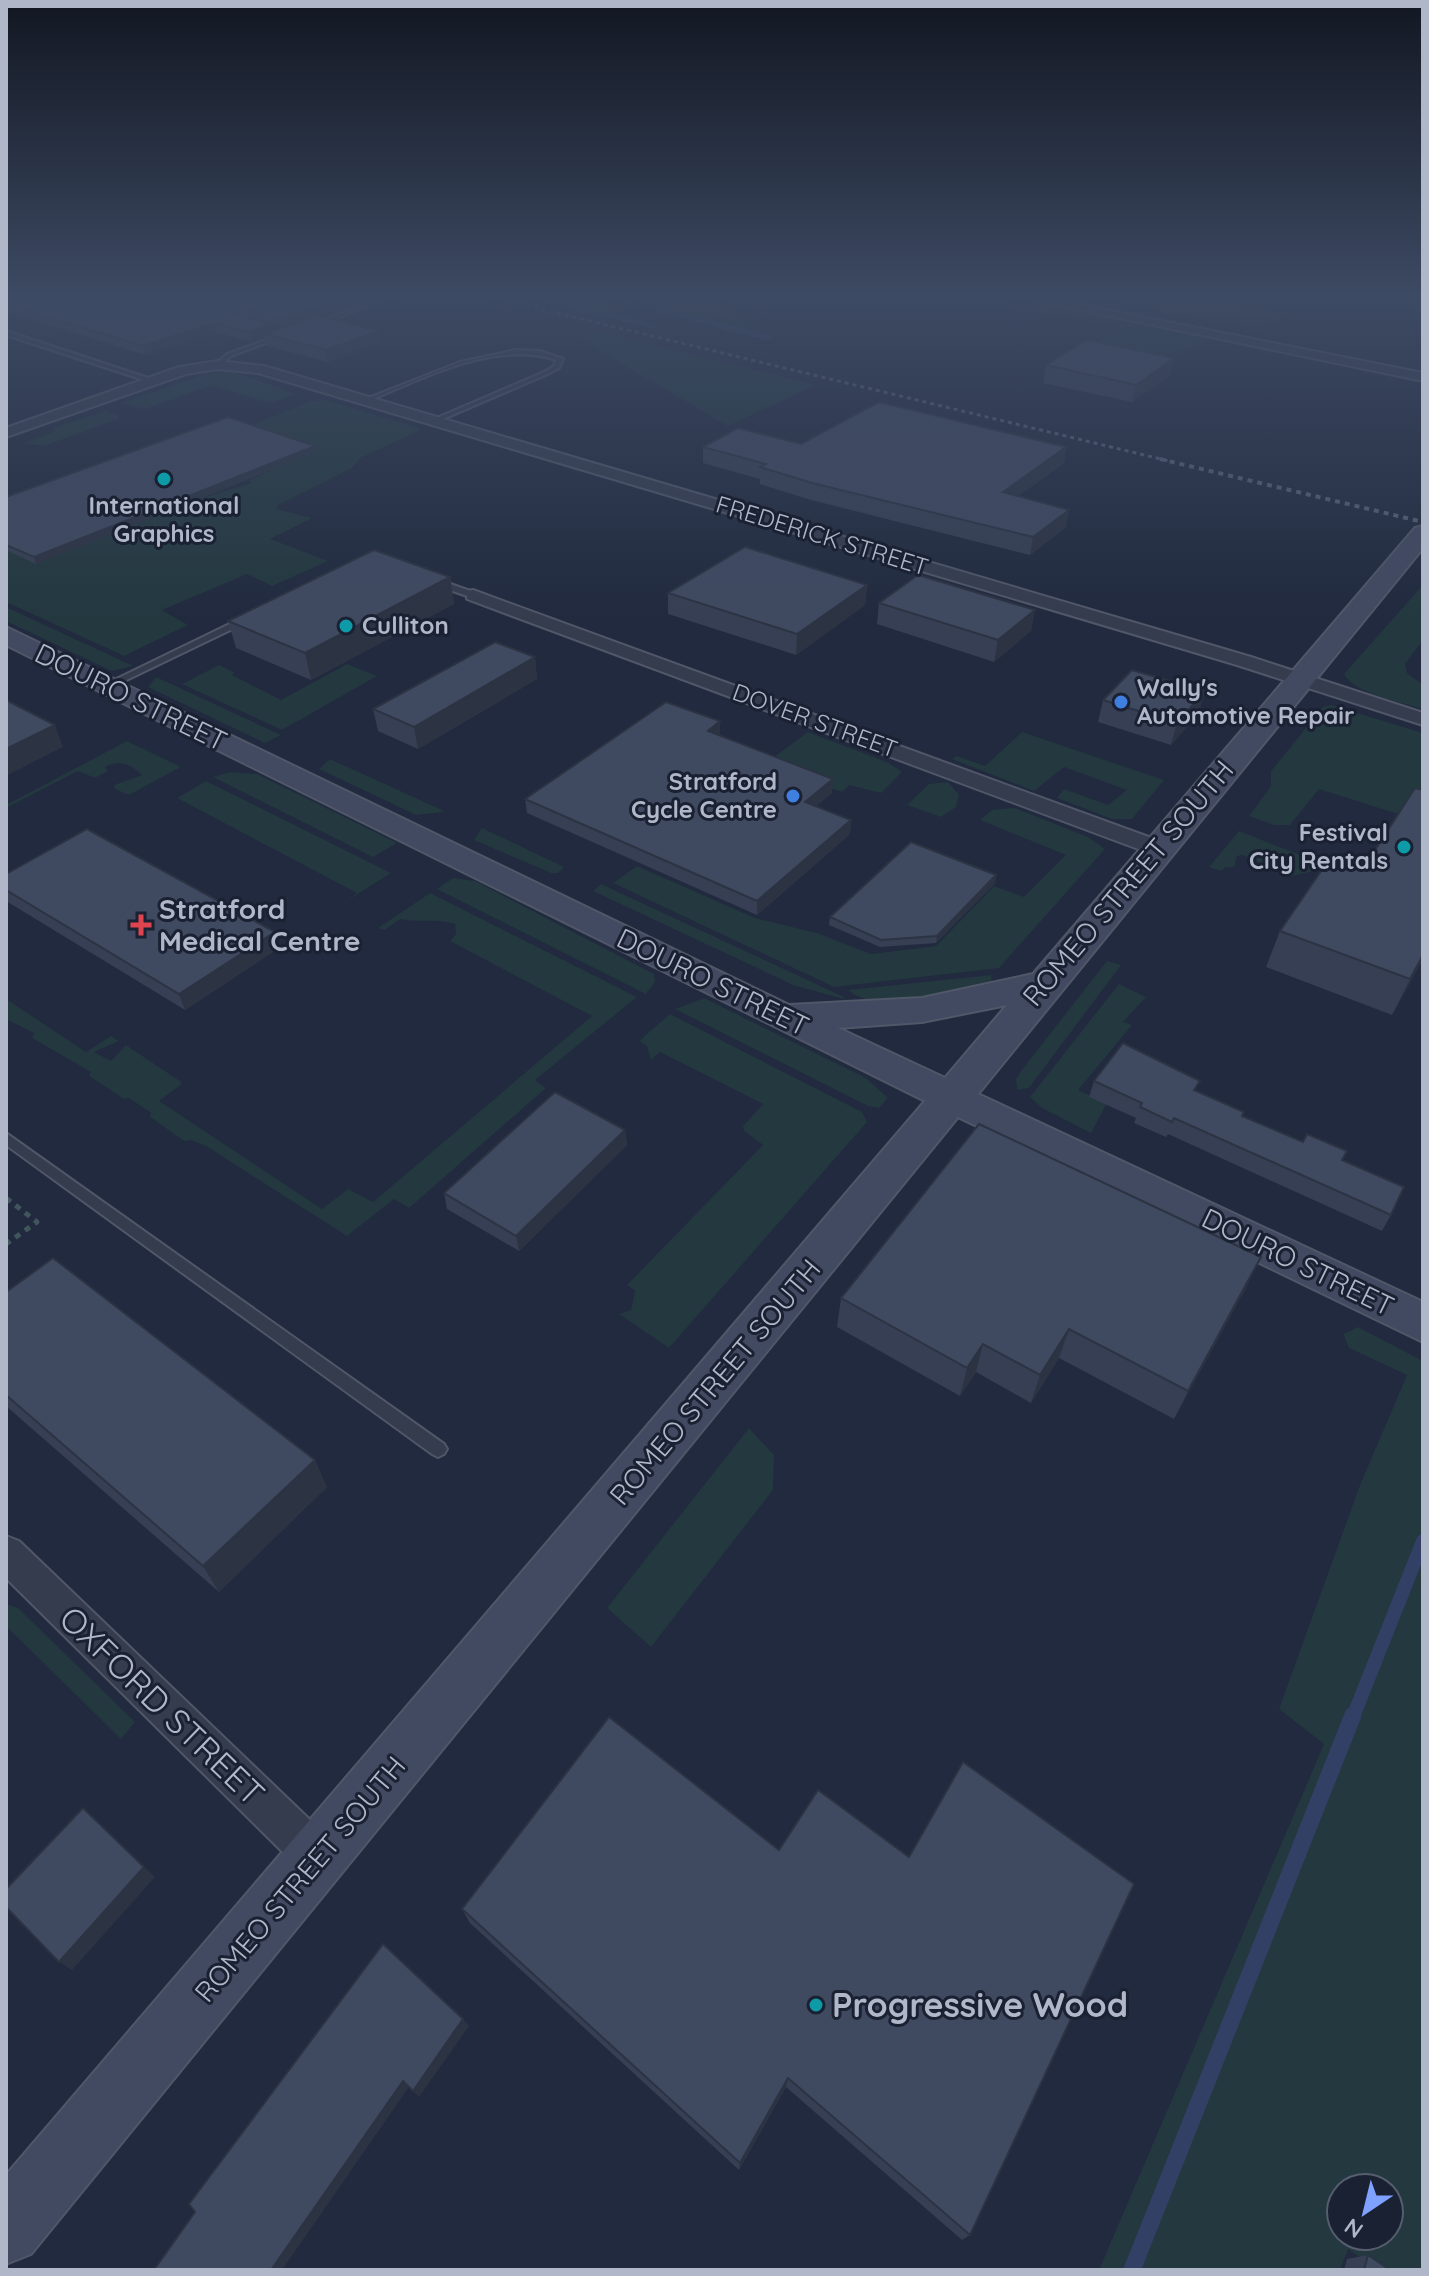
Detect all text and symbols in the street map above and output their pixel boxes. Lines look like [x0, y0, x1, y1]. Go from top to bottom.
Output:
marker: International Graphics [155, 470, 173, 488]
street label: FREDERICK STREET [712, 488, 932, 582]
place label: International Graphics [89, 490, 239, 548]
place label: Culliton [362, 610, 449, 640]
marker: Culliton [337, 617, 355, 635]
street label: DOURO STREET [30, 635, 233, 758]
place label: Wally's Automotive Repair [1137, 672, 1354, 730]
street label: DOVER STREET [729, 676, 902, 764]
marker: Wally's Automotive Repair [1112, 693, 1130, 711]
street label: ROMEO STREET SOUTH [1015, 753, 1241, 1013]
place label: Stratford Cycle Centre [631, 766, 777, 824]
marker: Stratford Cycle Centre [784, 787, 802, 805]
place label: Festival City Rentals [1249, 817, 1388, 875]
marker: Festival City Rentals [1395, 838, 1413, 856]
place label: Stratford Medical Centre [159, 891, 360, 958]
marker: Stratford Medical Centre [130, 914, 152, 936]
street label: DOURO STREET [612, 920, 815, 1043]
street label: DOURO STREET [1197, 1200, 1400, 1323]
street label: ROMEO STREET SOUTH [602, 1252, 828, 1512]
street label: OXFORD STREET [51, 1597, 274, 1814]
street label: ROMEO STREET SOUTH [187, 1749, 413, 2009]
place label: Progressive Wood [832, 1983, 1128, 2026]
marker: Progressive Wood [807, 1996, 825, 2014]
north arrow [1325, 2172, 1405, 2252]
text: N [1339, 2212, 1368, 2244]

